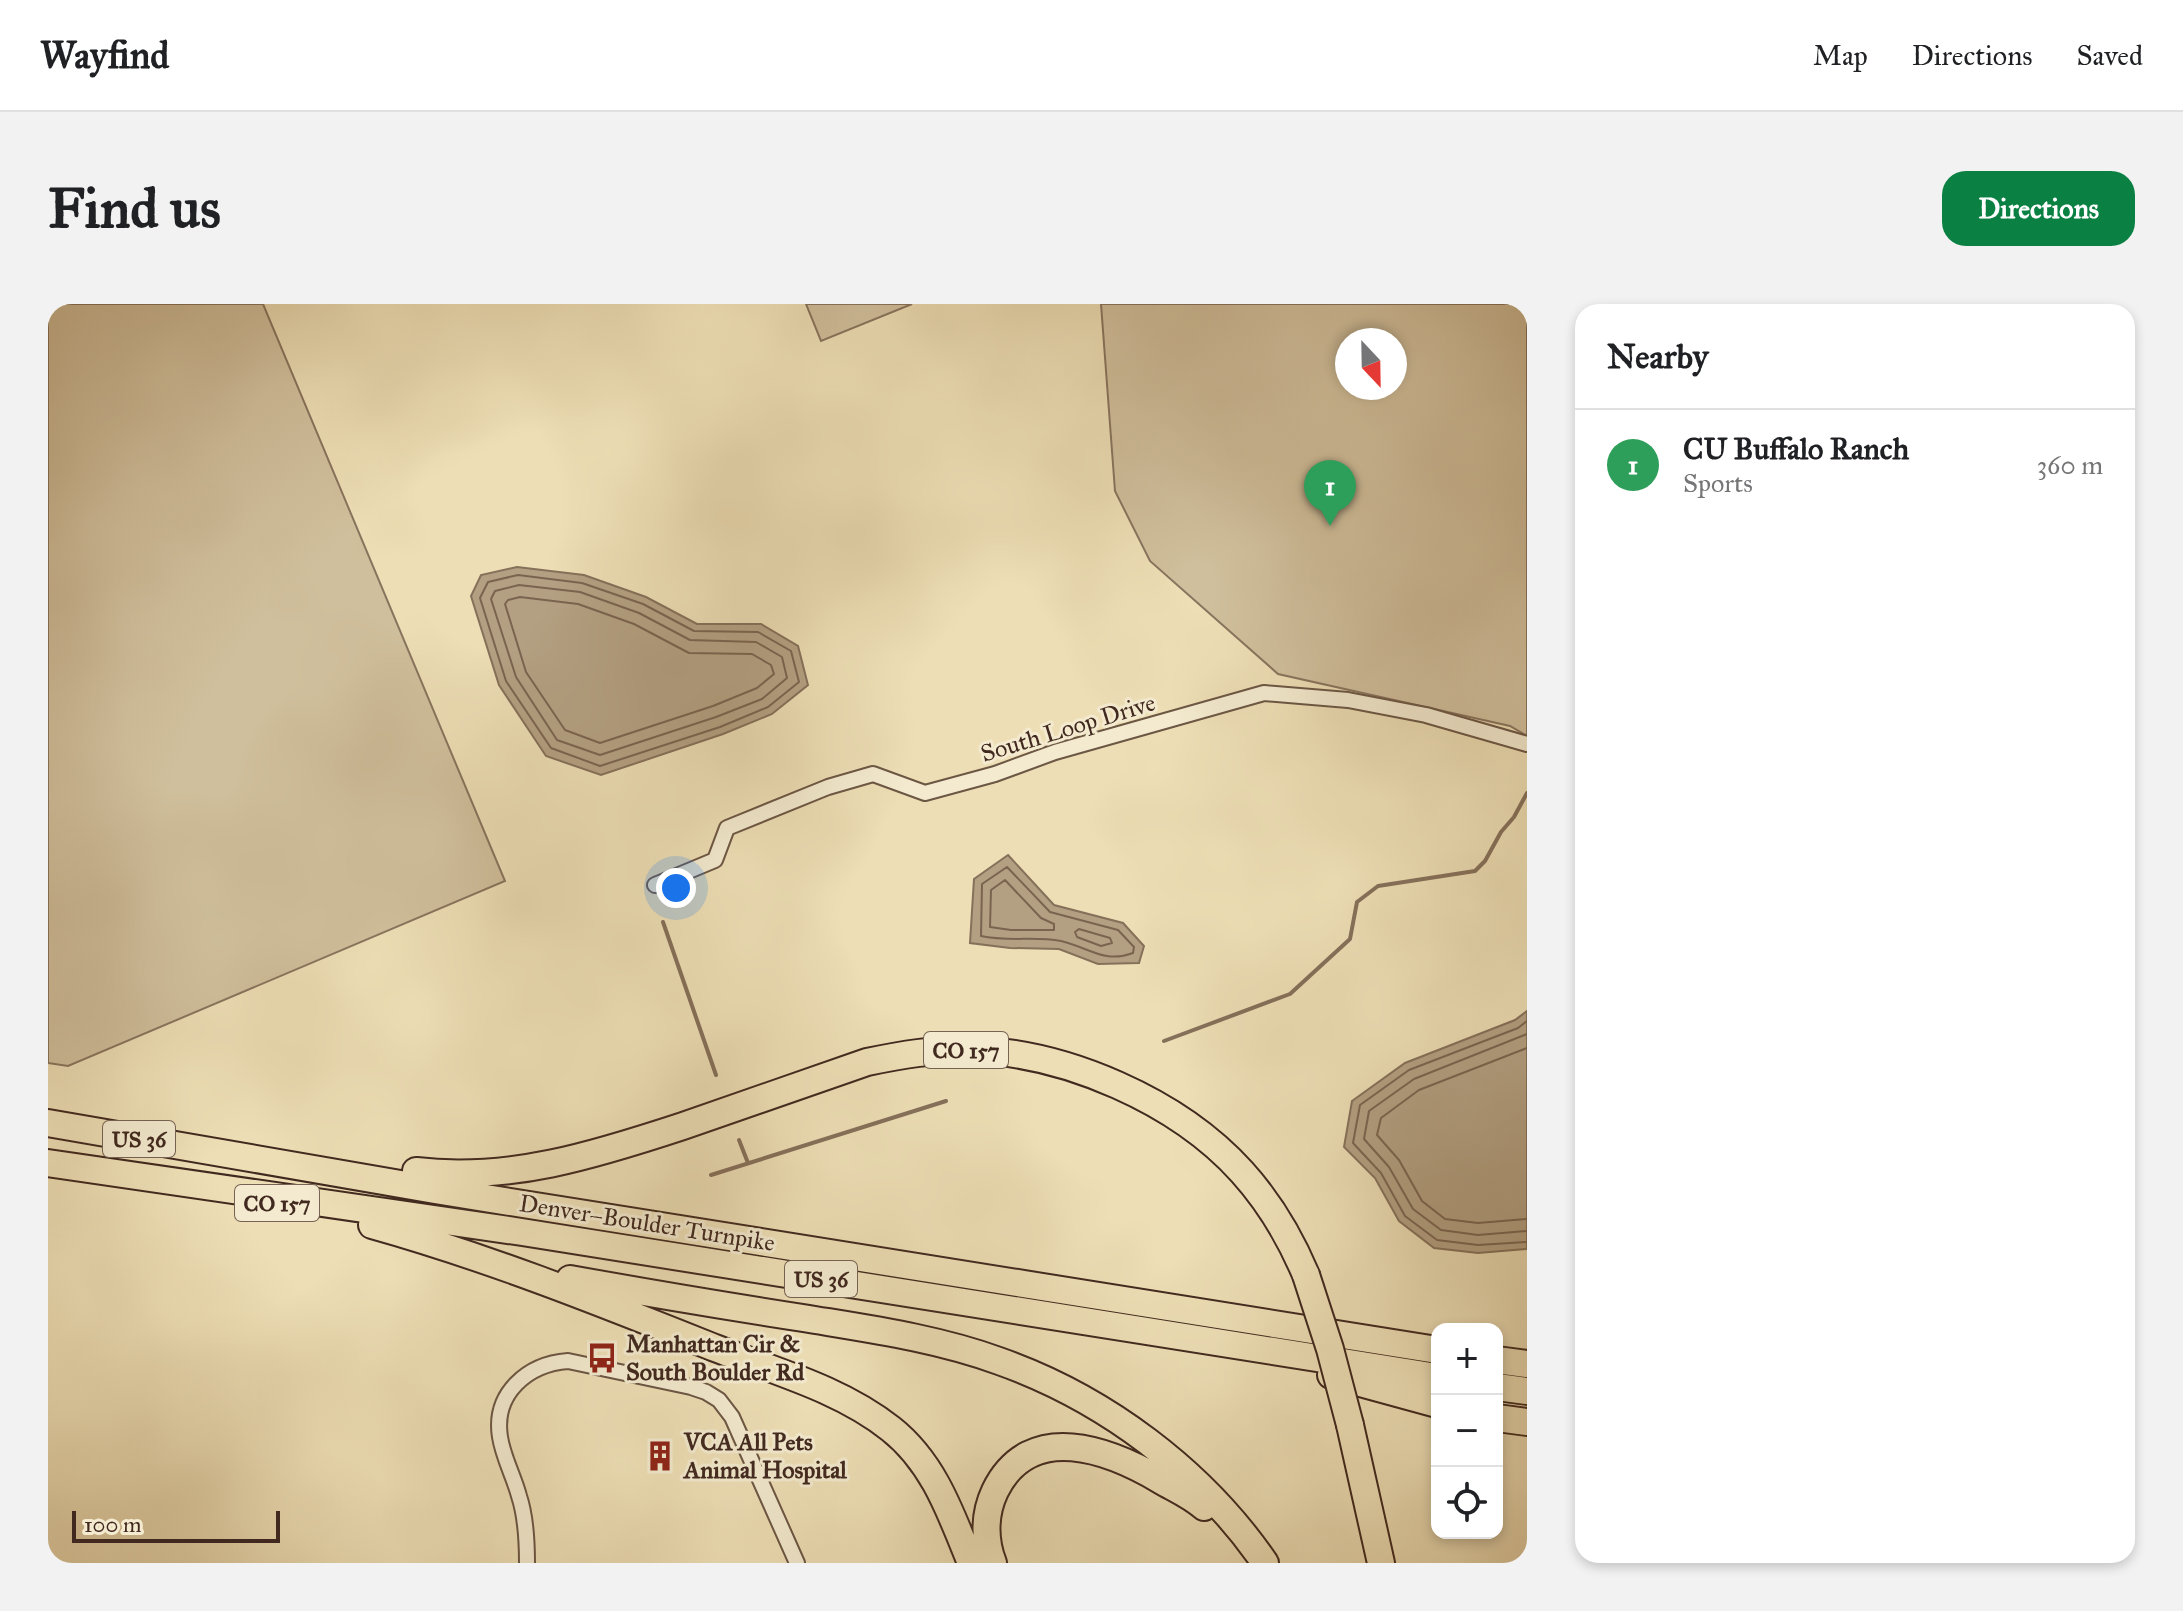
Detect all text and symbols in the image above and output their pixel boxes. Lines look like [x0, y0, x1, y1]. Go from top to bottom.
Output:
text: Wayfind [40, 32, 169, 78]
text: Map [1813, 38, 1868, 73]
text: Directions [1912, 38, 2033, 73]
text: Saved [2077, 38, 2143, 73]
button: Directions [1942, 171, 2135, 246]
text: Find us [48, 174, 221, 242]
north arrow [1335, 328, 1407, 400]
text: Nearby [1607, 336, 1709, 377]
text: CU Buffalo Ranch [1683, 431, 1909, 467]
text: 1 [1628, 449, 1638, 481]
text: 360 m [2037, 449, 2103, 481]
pin: 1 [1304, 460, 1356, 526]
text: Sports [1683, 467, 1753, 499]
street label: South Loop Drive [977, 687, 1159, 769]
your location [656, 868, 696, 908]
road number: CO 157 [924, 1032, 1008, 1068]
road number: US 36 [103, 1121, 175, 1157]
road number: CO 157 [235, 1185, 319, 1221]
street label: Denver–Boulder Turnpike [517, 1188, 777, 1258]
road number: US 36 [785, 1261, 857, 1297]
map controls [1431, 1323, 1503, 1539]
button: + [1431, 1323, 1503, 1395]
place label: Manhattan Cir & South Boulder Rd [626, 1329, 805, 1387]
bus stop icon: Manhattan Cir & South Boulder Rd [585, 1341, 619, 1375]
button: − [1431, 1395, 1503, 1467]
place label: VCA All Pets Animal Hospital [682, 1427, 847, 1485]
building icon: VCA All Pets Animal Hospital [643, 1439, 677, 1473]
button: locate [1431, 1467, 1503, 1539]
scale bar [72, 1507, 280, 1543]
text: 100 m [84, 1511, 141, 1538]

